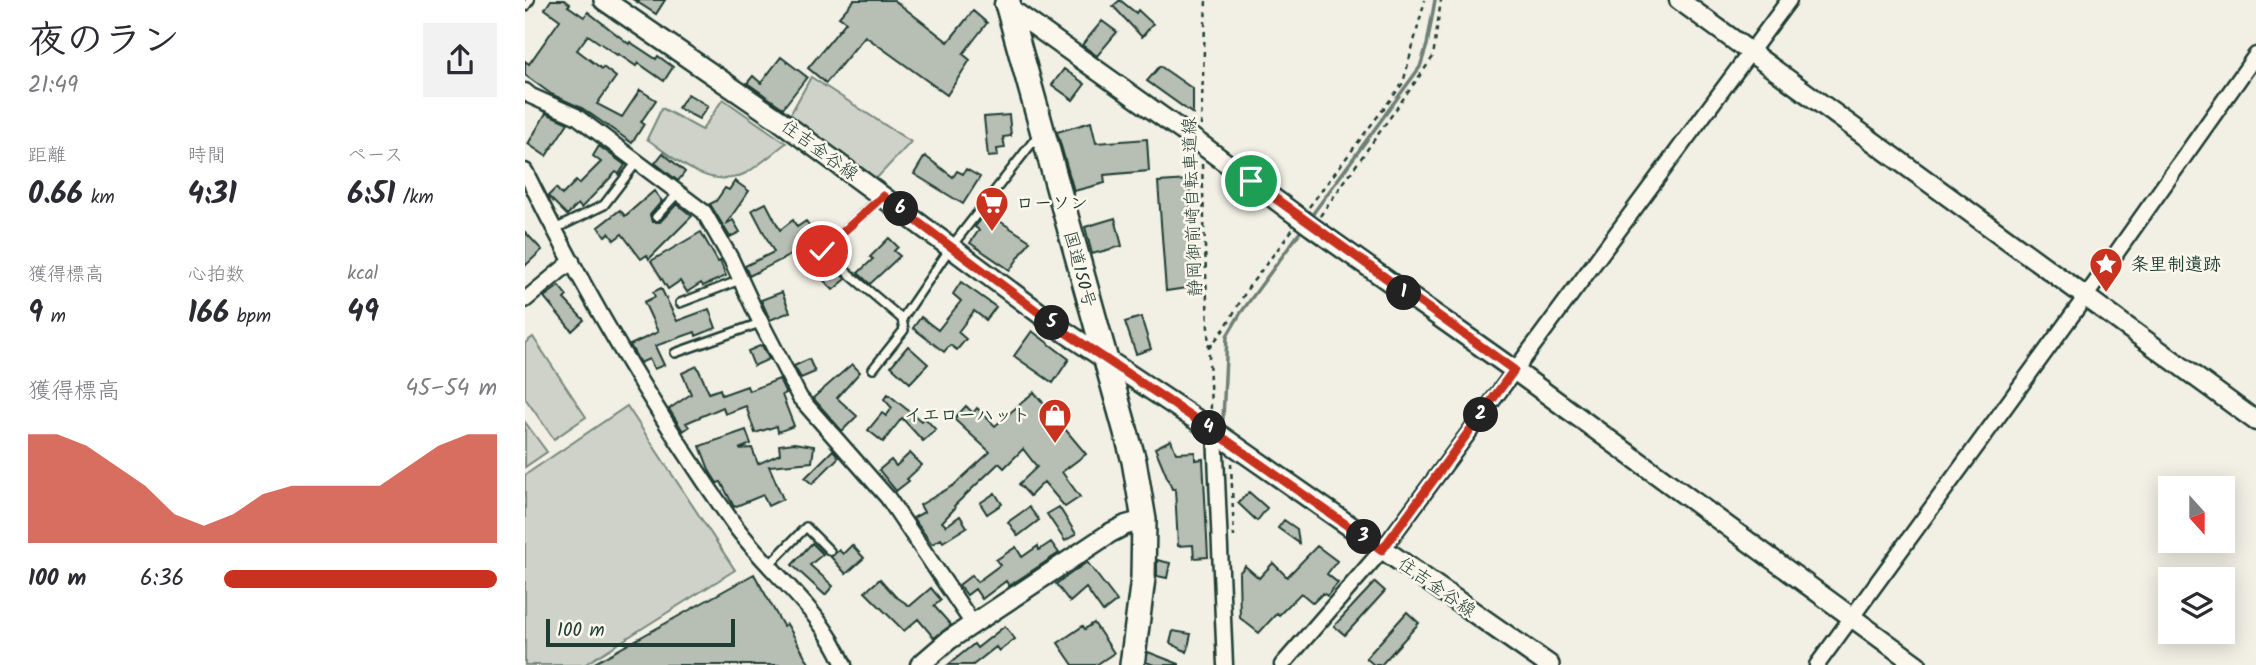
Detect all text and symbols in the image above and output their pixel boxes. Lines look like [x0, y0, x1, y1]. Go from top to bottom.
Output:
text: 夜のラン [28, 12, 180, 72]
button: share [423, 23, 497, 97]
text: 21:49 [28, 68, 78, 104]
street label: 住吉金谷線 [774, 113, 864, 189]
street label: 静岡御前崎自転車道線 [1176, 116, 1211, 297]
text: 距離 [28, 141, 66, 171]
text: 時間 [188, 141, 226, 171]
text: ペース [347, 141, 403, 171]
pin [1221, 151, 1281, 211]
icon: arrive [1232, 162, 1270, 200]
text: 0.66 [28, 171, 83, 219]
text: 4:31 [188, 171, 237, 219]
text: 6:51 [347, 171, 395, 219]
text: km [83, 183, 115, 213]
text: /km [395, 183, 434, 213]
supermarket icon: ローソン [973, 184, 1011, 233]
place label: ローソン [1016, 190, 1088, 219]
pin: 6 [883, 192, 919, 227]
text: 6 [895, 193, 906, 223]
pin [792, 221, 852, 281]
street label: 国道150号 [1054, 228, 1103, 311]
icon: check [803, 232, 841, 270]
place icon: 条里制遺跡 [2087, 245, 2125, 294]
place label: 条里制遺跡 [2131, 251, 2221, 280]
text: kcal [347, 259, 378, 289]
text: 獲得標高 [28, 260, 104, 290]
text: 心拍数 [188, 260, 245, 290]
pin: 1 [1387, 276, 1421, 310]
text: 1 [1401, 277, 1406, 307]
text: 49 [347, 289, 379, 337]
text: 9 [28, 290, 43, 338]
text: 166 [188, 290, 229, 338]
text: m [43, 302, 66, 332]
text: bpm [229, 302, 271, 332]
pin: 5 [1035, 306, 1069, 340]
text: 5 [1047, 307, 1056, 337]
text: 45–54 m [405, 371, 497, 407]
text: 獲得標高 [28, 374, 120, 410]
shop icon: イエローハット [1036, 396, 1074, 445]
pin: 2 [1464, 398, 1499, 432]
text: 2 [1475, 399, 1486, 429]
place label: イエローハット [904, 402, 1030, 431]
pin: 4 [1191, 410, 1227, 446]
text: 4 [1203, 412, 1214, 442]
north arrow [2158, 476, 2235, 553]
map controls [2158, 476, 2235, 644]
pin: 3 [1347, 520, 1381, 554]
text: 3 [1358, 521, 1369, 551]
street label: 住吉金谷線 [1391, 551, 1481, 626]
text: 100 m [28, 561, 86, 597]
text: 6:36 [140, 561, 184, 597]
button: layers [2158, 567, 2235, 644]
scale bar [546, 616, 735, 648]
text: 100 m [557, 616, 605, 646]

